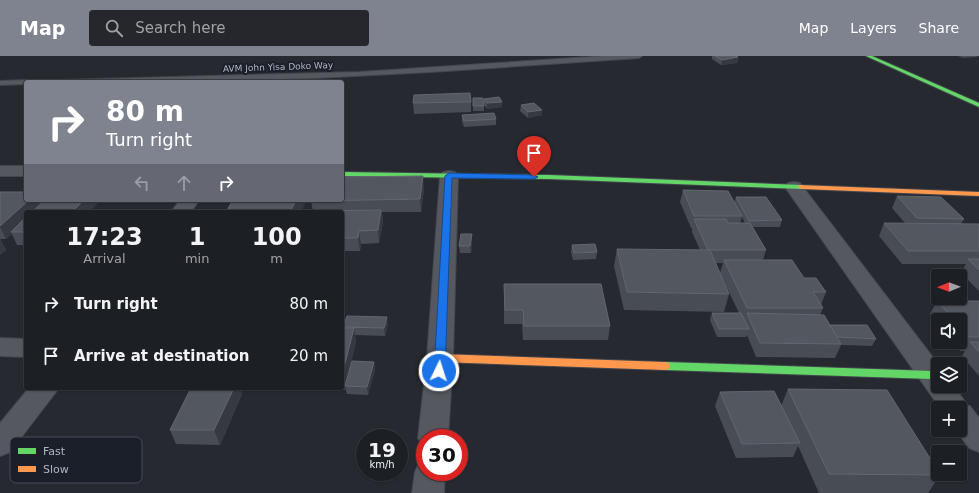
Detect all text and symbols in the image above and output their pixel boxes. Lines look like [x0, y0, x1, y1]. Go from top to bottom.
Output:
search box [89, 10, 369, 46]
text: Map [20, 17, 65, 39]
icon: search [103, 17, 125, 39]
text: Search here [135, 19, 225, 37]
text: Map [799, 20, 828, 36]
text: Layers [850, 20, 897, 36]
text: Share [919, 20, 959, 36]
street label: AVM John Yisa Doko Way [223, 60, 334, 74]
text: 80 m [106, 95, 184, 128]
icon: right [40, 96, 92, 148]
text: Turn right [106, 129, 192, 150]
pin [517, 136, 551, 177]
icon: arrive [523, 142, 545, 164]
icon: left [131, 172, 153, 194]
icon: ahead [173, 172, 195, 194]
icon: right [215, 172, 237, 194]
text: 17:23 [66, 223, 143, 251]
text: 1 [189, 223, 205, 251]
text: 100 [252, 223, 302, 251]
text: Arrival [83, 251, 126, 266]
text: min [185, 251, 209, 266]
text: m [270, 251, 283, 266]
north arrow [931, 269, 967, 305]
map controls [931, 269, 967, 481]
icon: right [40, 293, 62, 315]
text: Turn right [74, 295, 158, 313]
text: 80 m [290, 295, 328, 313]
button: sound [931, 313, 967, 349]
icon: arrive [40, 345, 62, 367]
text: Arrive at destination [74, 347, 249, 365]
text: 20 m [290, 347, 328, 365]
position arrow [418, 350, 460, 392]
button: layers [931, 357, 967, 393]
button: + [931, 401, 967, 437]
speed limit sign: 30 [416, 429, 468, 481]
legend [10, 437, 142, 483]
text: 19 [368, 438, 396, 462]
text: Fast [43, 445, 66, 458]
button: − [931, 445, 967, 481]
text: km/h [369, 459, 395, 470]
text: Slow [43, 463, 69, 476]

